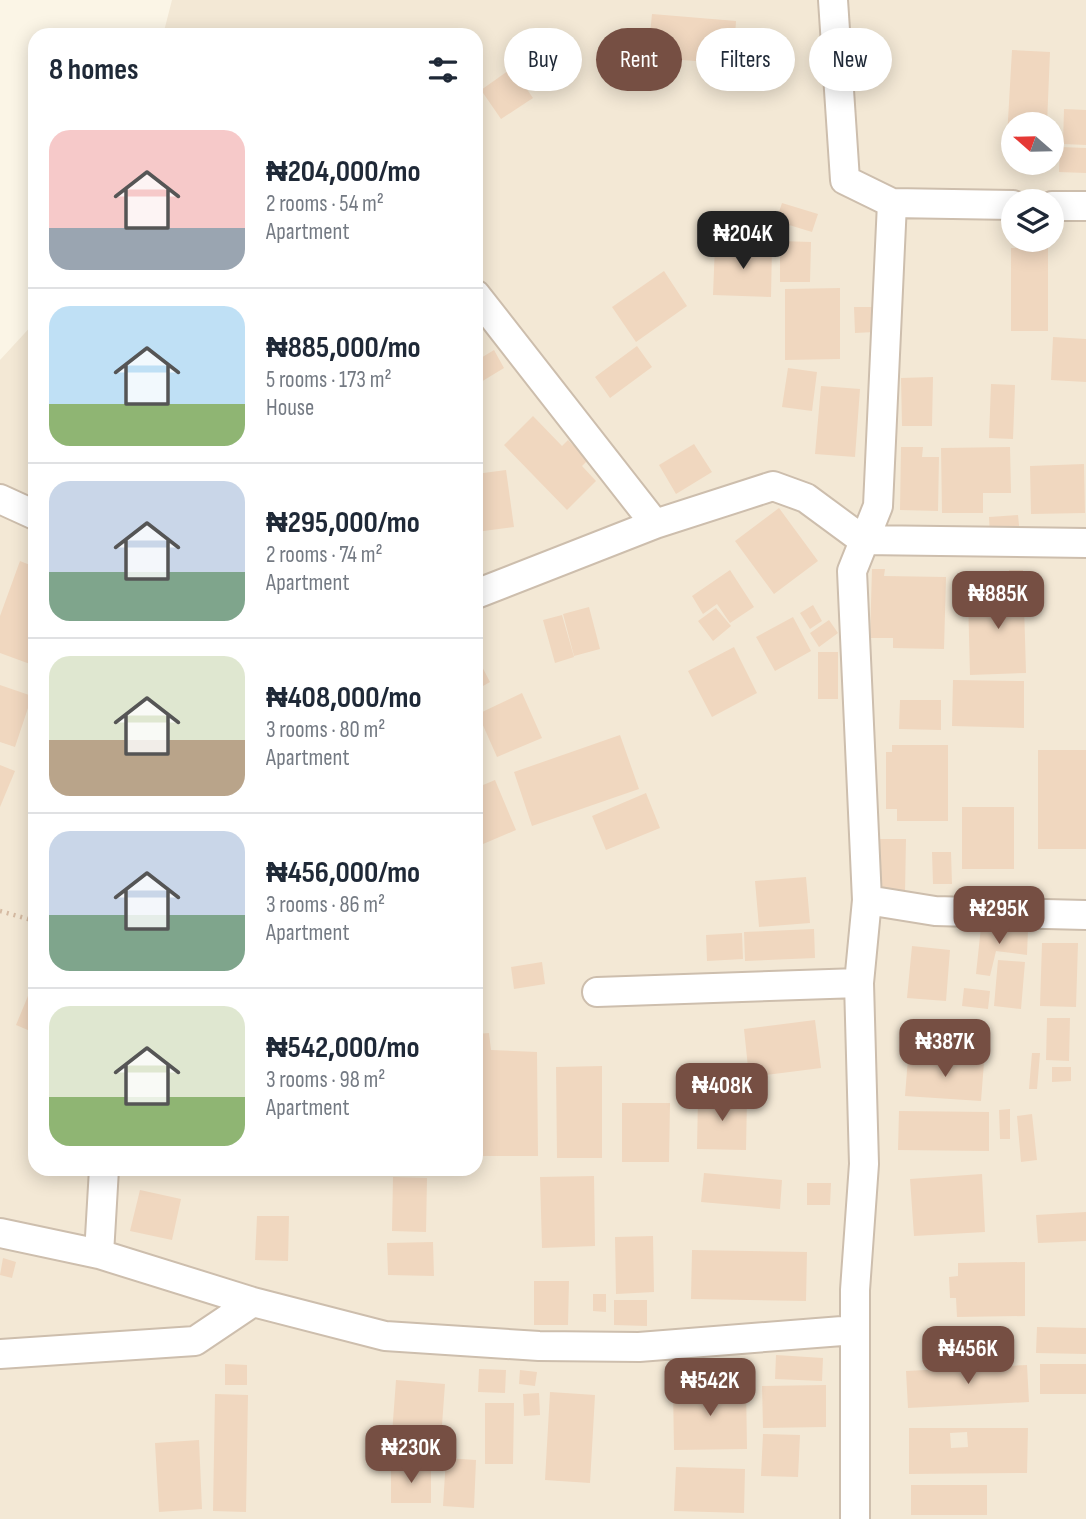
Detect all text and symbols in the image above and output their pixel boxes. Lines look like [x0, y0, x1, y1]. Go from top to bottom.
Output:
chip: Buy [504, 28, 582, 91]
chip: Rent [596, 28, 682, 91]
chip: Filters [696, 28, 795, 91]
chip: New [809, 28, 892, 91]
icon: filters [424, 51, 462, 89]
text: 8 homes [49, 52, 138, 88]
north arrow [1001, 112, 1064, 175]
map controls [1001, 112, 1064, 252]
text: ₦204,000/mo [266, 154, 421, 190]
icon: home [105, 158, 189, 242]
button: layers [1001, 189, 1064, 252]
text: 2 rooms · 54 m² [266, 190, 384, 218]
pin: ₦204K [694, 212, 792, 271]
text: Apartment [266, 218, 350, 246]
text: ₦204K [713, 220, 773, 248]
text: ₦885,000/mo [266, 330, 421, 366]
icon: home [105, 334, 189, 418]
text: 5 rooms · 173 m² [266, 366, 392, 394]
text: House [266, 394, 314, 422]
text: ₦295,000/mo [266, 505, 420, 541]
icon: home [105, 509, 189, 593]
text: 2 rooms · 74 m² [266, 541, 383, 569]
text: Apartment [266, 569, 350, 597]
pin: ₦885K [949, 572, 1047, 631]
text: ₦885K [968, 580, 1028, 608]
text: ₦408,000/mo [266, 680, 422, 716]
icon: home [105, 684, 189, 768]
text: 3 rooms · 80 m² [266, 716, 385, 744]
text: Apartment [266, 744, 350, 772]
text: ₦456,000/mo [266, 855, 420, 891]
icon: home [105, 859, 189, 943]
pin: ₦295K [950, 886, 1048, 946]
text: 3 rooms · 86 m² [266, 891, 385, 919]
text: ₦295K [969, 895, 1029, 923]
text: Apartment [266, 919, 350, 947]
pin: ₦387K [896, 1020, 994, 1079]
text: ₦387K [915, 1028, 975, 1056]
text: ₦542,000/mo [266, 1030, 420, 1066]
icon: home [105, 1034, 189, 1118]
pin: ₦408K [673, 1064, 771, 1123]
text: 3 rooms · 98 m² [266, 1066, 385, 1094]
text: ₦408K [692, 1072, 752, 1100]
text: Apartment [266, 1094, 350, 1122]
pin: ₦456K [919, 1326, 1017, 1386]
text: ₦456K [938, 1335, 998, 1363]
pin: ₦542K [661, 1358, 759, 1418]
text: ₦542K [681, 1367, 739, 1395]
pin: ₦230K [362, 1426, 460, 1485]
text: ₦230K [381, 1434, 441, 1462]

